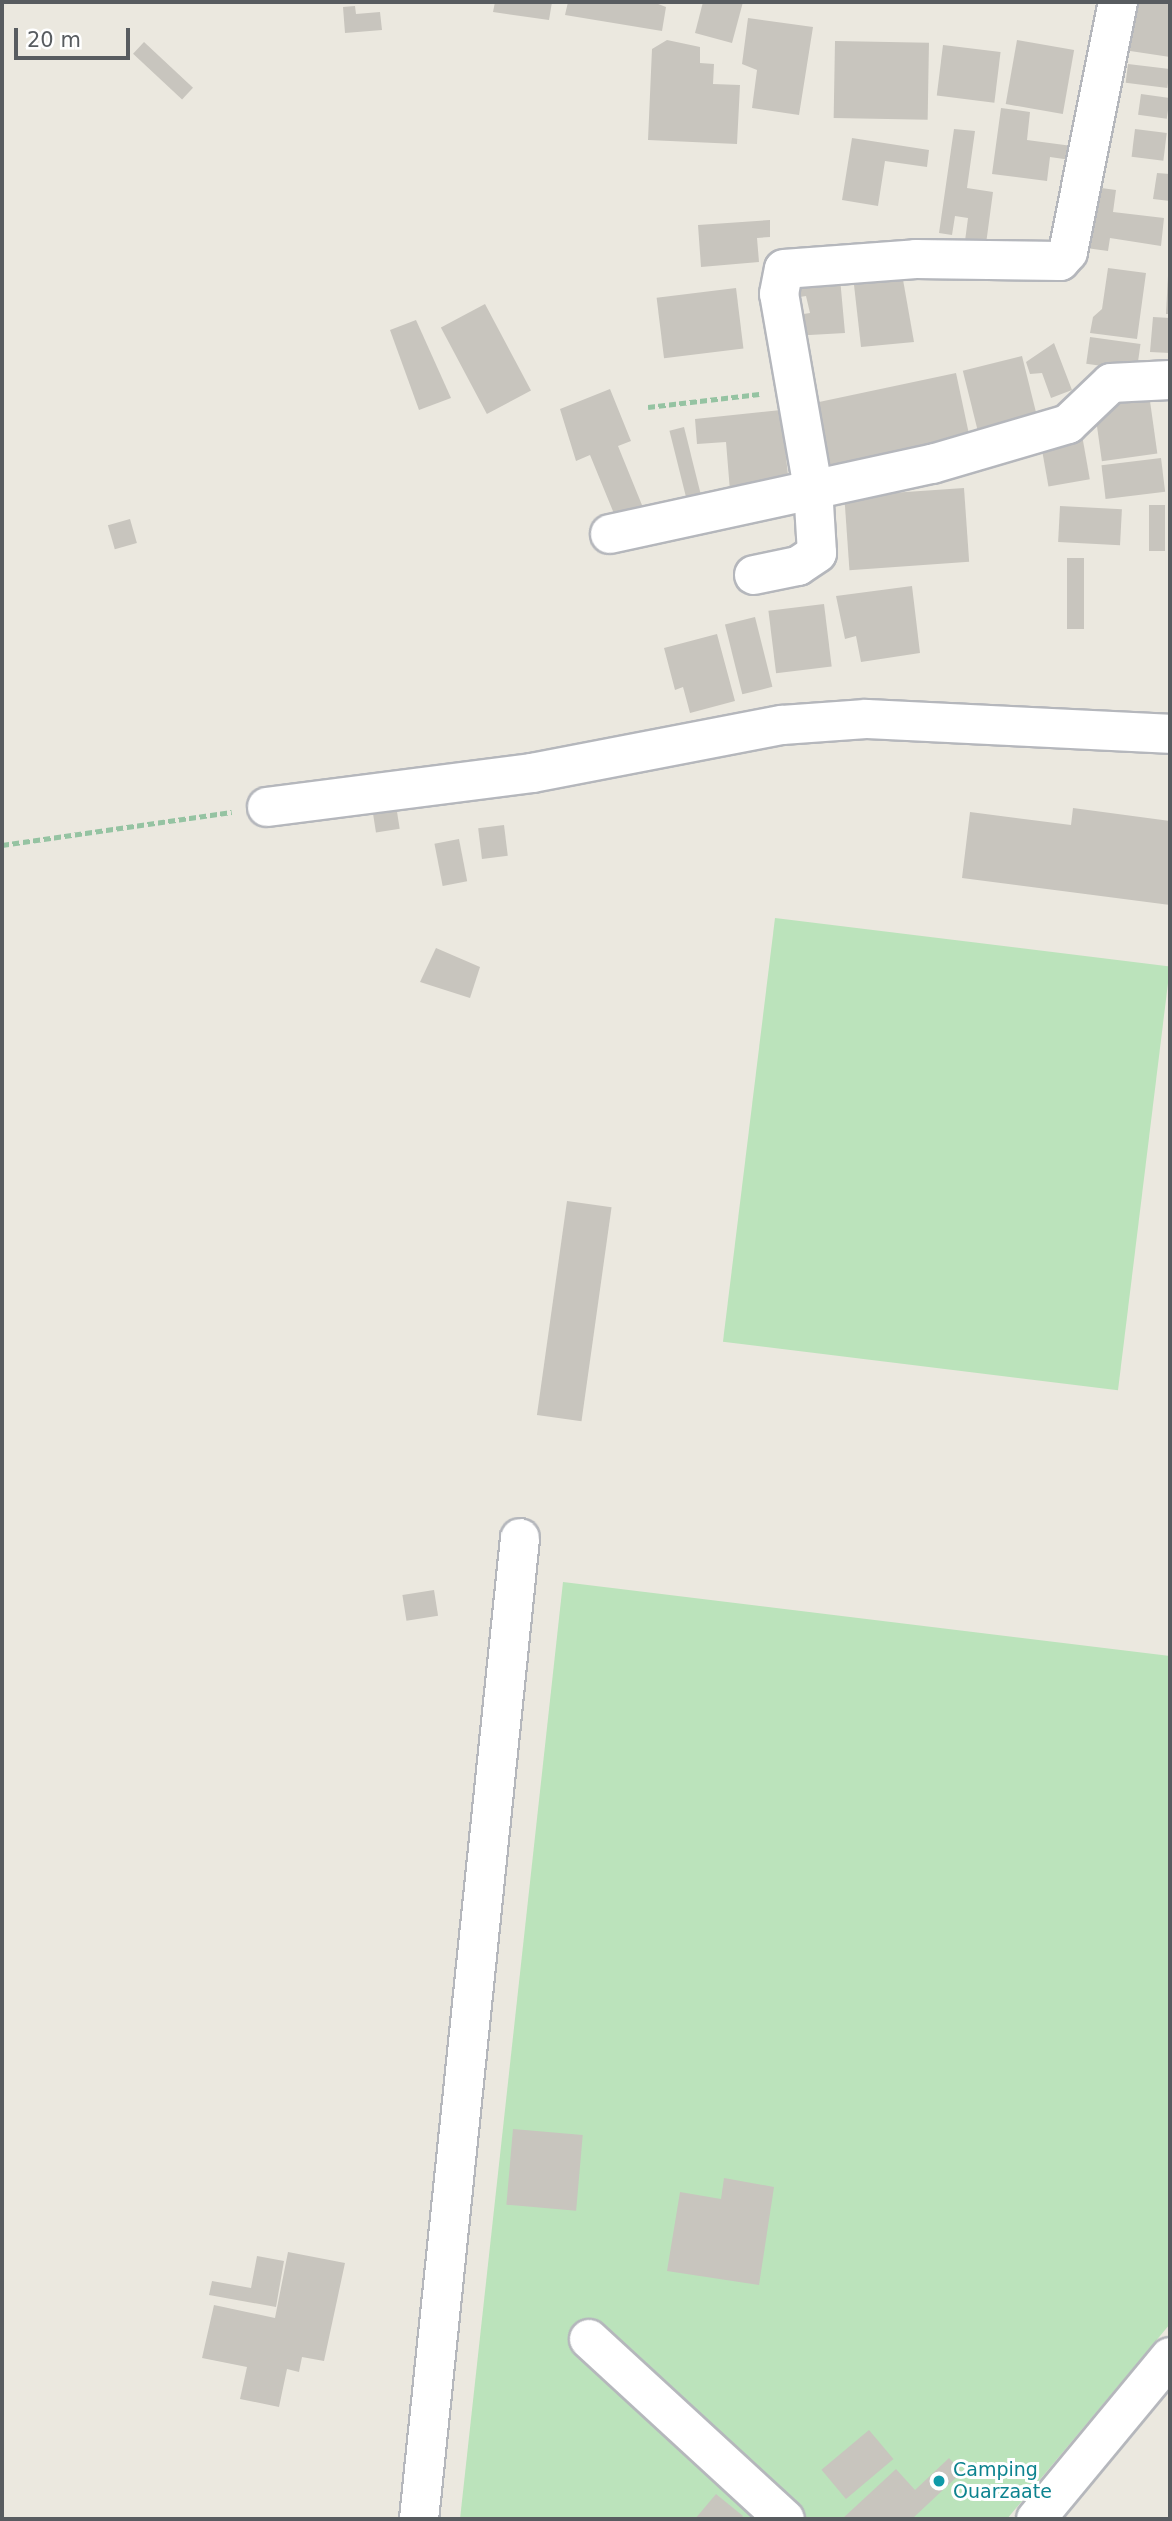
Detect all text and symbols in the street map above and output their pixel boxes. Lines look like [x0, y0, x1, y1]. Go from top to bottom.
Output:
scale bar [18, 14, 133, 58]
text: 20 m [27, 28, 81, 52]
place label: Camping Ouarzaate [953, 2459, 1052, 2503]
marker: Camping Ouarzaate [931, 2473, 947, 2489]

